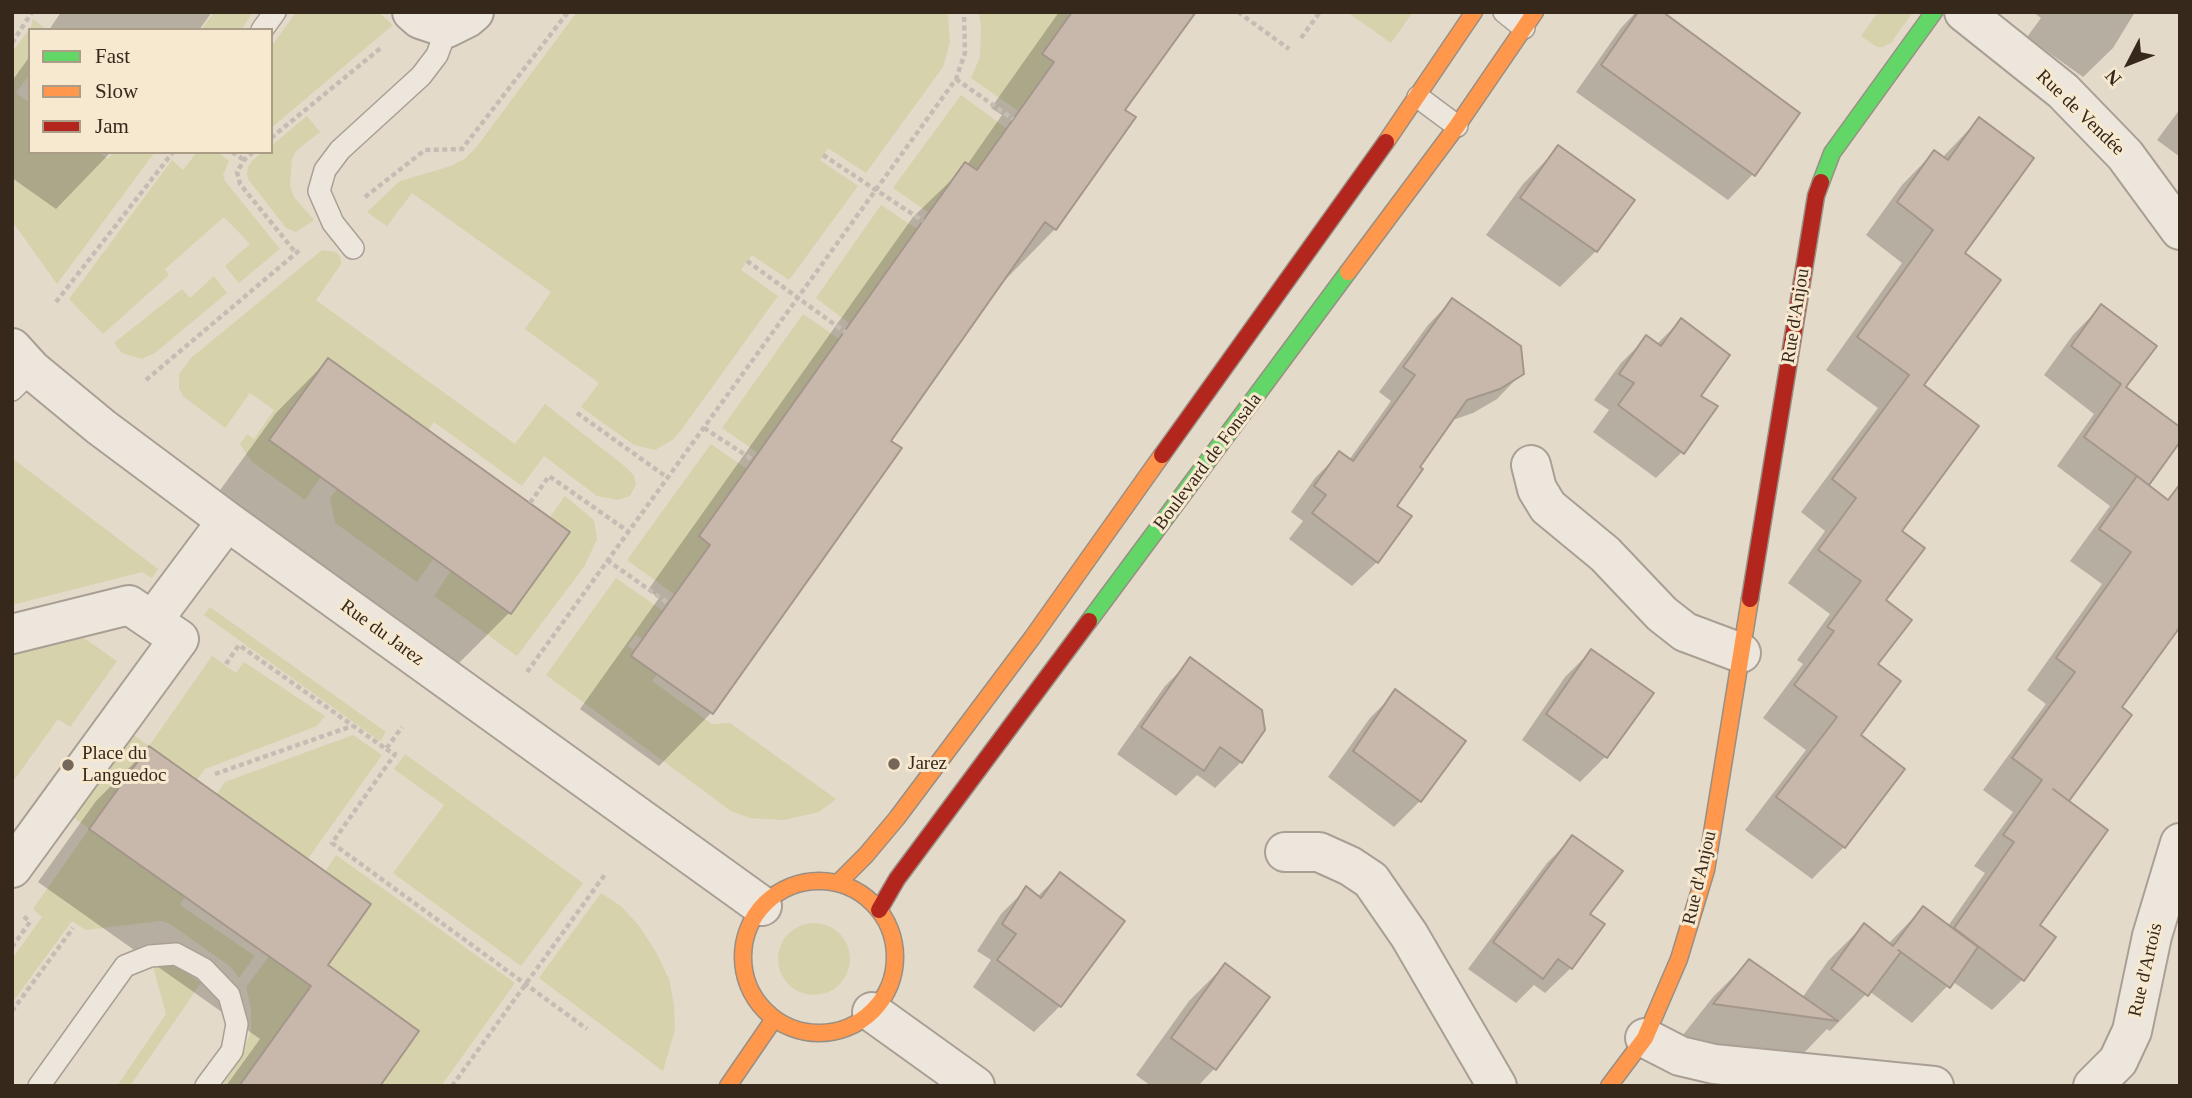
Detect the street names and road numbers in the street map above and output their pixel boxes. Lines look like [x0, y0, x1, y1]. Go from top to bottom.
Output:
street label: Rue de Vendée [2031, 65, 2129, 161]
street label: Rue d'Anjou [1777, 267, 1815, 365]
street label: Boulevard de Fonsala [1149, 389, 1267, 535]
street label: Rue du Jarez [336, 595, 428, 671]
street label: Rue d'Anjou [1678, 829, 1722, 927]
street label: Rue d'Artois [2124, 921, 2168, 1019]

